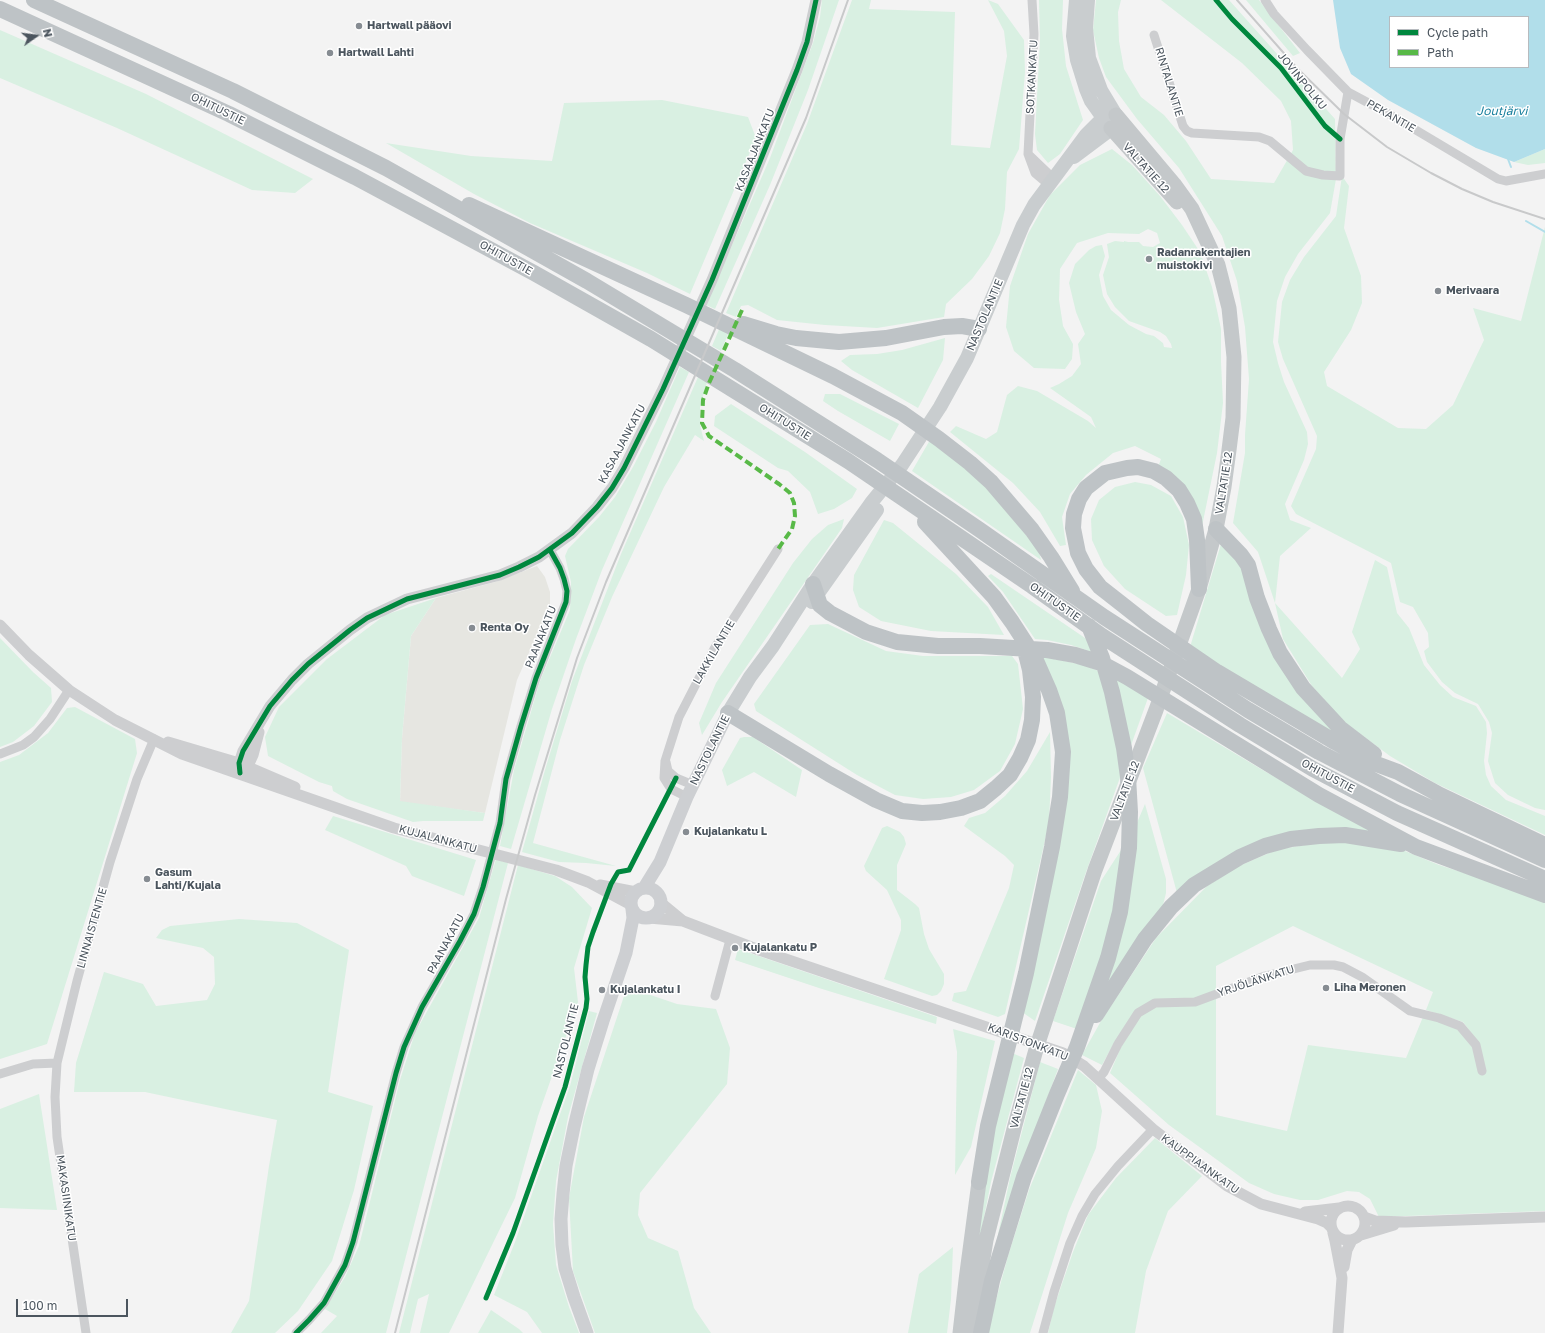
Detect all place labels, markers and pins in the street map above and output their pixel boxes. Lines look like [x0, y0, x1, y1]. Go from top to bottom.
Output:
place label: Hartwall pääovi [367, 19, 452, 33]
marker: Hartwall pääovi [354, 21, 364, 31]
place label: Hartwall Lahti [338, 46, 414, 60]
marker: Hartwall Lahti [325, 48, 335, 58]
place label: Radanrakentajien muistokivi [1157, 246, 1250, 272]
marker: Radanrakentajien muistokivi [1144, 254, 1154, 264]
place label: Merivaara [1446, 284, 1499, 298]
marker: Merivaara [1433, 286, 1443, 296]
place label: Renta Oy [480, 621, 529, 635]
marker: Renta Oy [467, 623, 477, 633]
place label: Kujalankatu L [694, 825, 767, 839]
marker: Kujalankatu L [681, 827, 691, 837]
place label: Gasum Lahti/Kujala [155, 866, 221, 892]
marker: Gasum Lahti/Kujala [142, 874, 152, 884]
place label: Kujalankatu P [743, 941, 817, 955]
marker: Kujalankatu P [730, 943, 740, 953]
place label: Liha Meronen [1334, 981, 1406, 995]
place label: Kujalankatu I [610, 983, 681, 997]
marker: Liha Meronen [1321, 983, 1331, 993]
marker: Kujalankatu I [597, 985, 607, 995]

